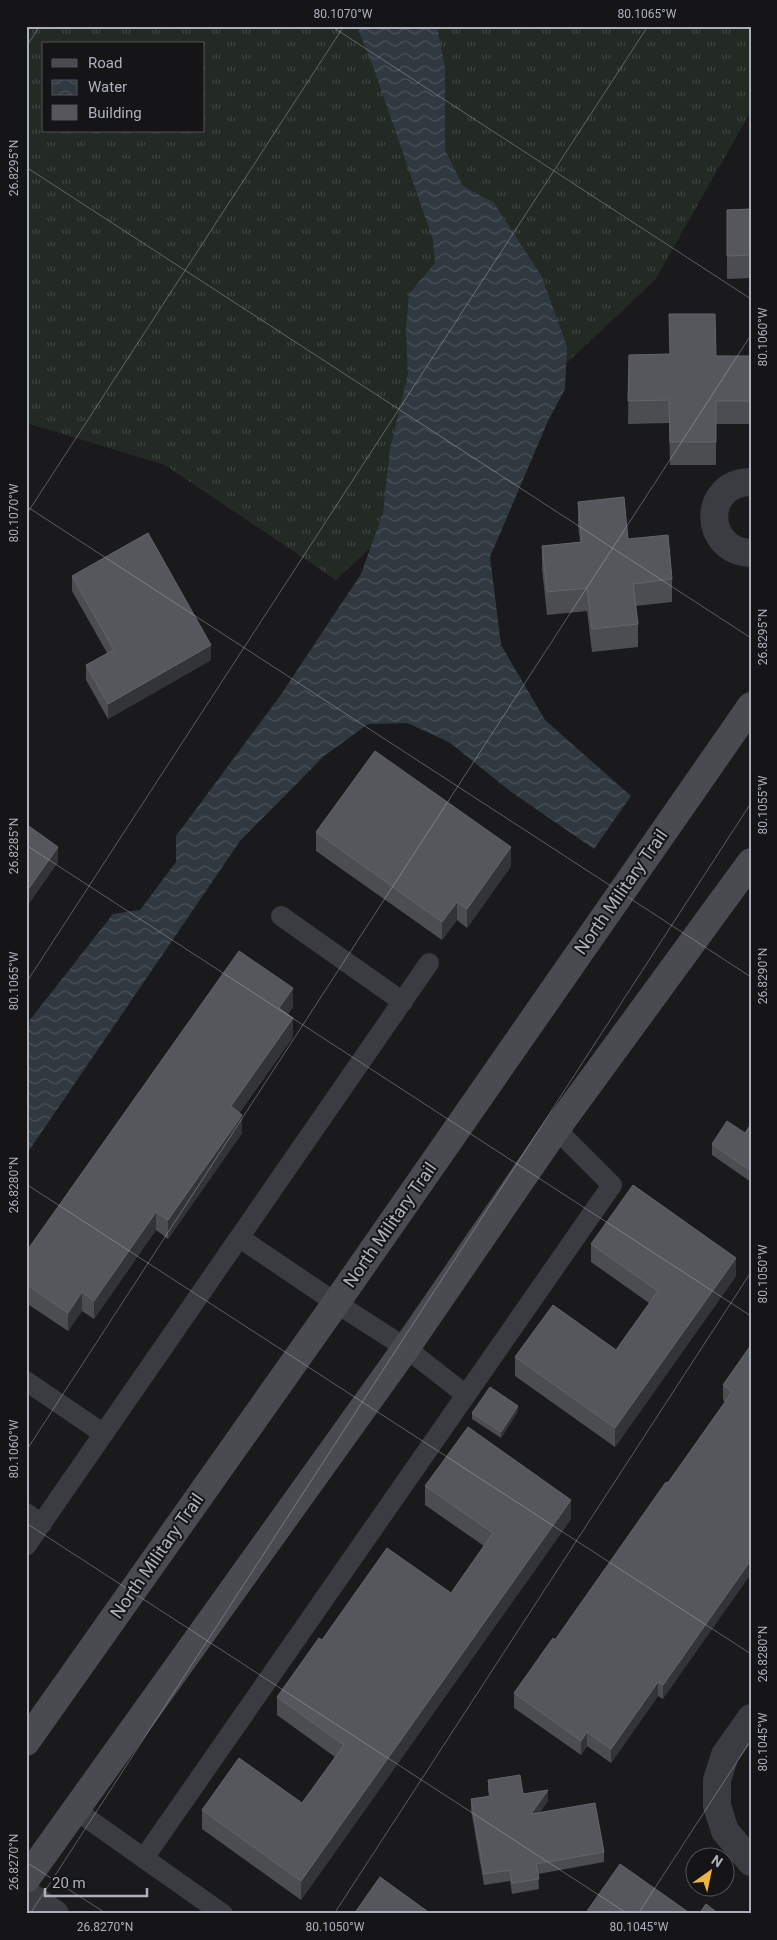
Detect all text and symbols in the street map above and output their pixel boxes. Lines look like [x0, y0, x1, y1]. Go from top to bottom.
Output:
text: 80.1070°W [314, 7, 373, 21]
text: 80.1065°W [618, 7, 677, 21]
legend [42, 42, 205, 132]
text: Road [88, 54, 122, 72]
text: Water [88, 78, 127, 96]
text: Building [88, 104, 142, 122]
text: 26.8295°N [7, 140, 21, 196]
text: 80.1060°W [756, 307, 770, 366]
text: 80.1070°W [7, 483, 21, 542]
text: 26.8295°N [756, 609, 770, 665]
text: 80.1055°W [756, 775, 770, 834]
text: 26.8285°N [7, 818, 21, 874]
street label: North Military Trail [570, 825, 672, 958]
text: 26.8290°N [756, 948, 770, 1004]
text: 80.1065°W [7, 951, 21, 1010]
text: 26.8280°N [7, 1157, 21, 1213]
street label: North Military Trail [339, 1158, 441, 1291]
text: 80.1050°W [756, 1244, 770, 1303]
text: 80.1060°W [7, 1419, 21, 1478]
street label: North Military Trail [106, 1489, 208, 1622]
text: 26.8280°N [756, 1626, 770, 1682]
text: 80.1045°W [756, 1712, 770, 1771]
text: 26.8270°N [7, 1834, 21, 1890]
north arrow [684, 1848, 734, 1898]
text: N [709, 1852, 726, 1871]
scale bar [45, 1865, 148, 1897]
text: 20 m [52, 1874, 86, 1892]
text: 26.8270°N [77, 1920, 133, 1934]
text: 80.1050°W [306, 1920, 365, 1934]
text: 80.1045°W [610, 1920, 669, 1934]

